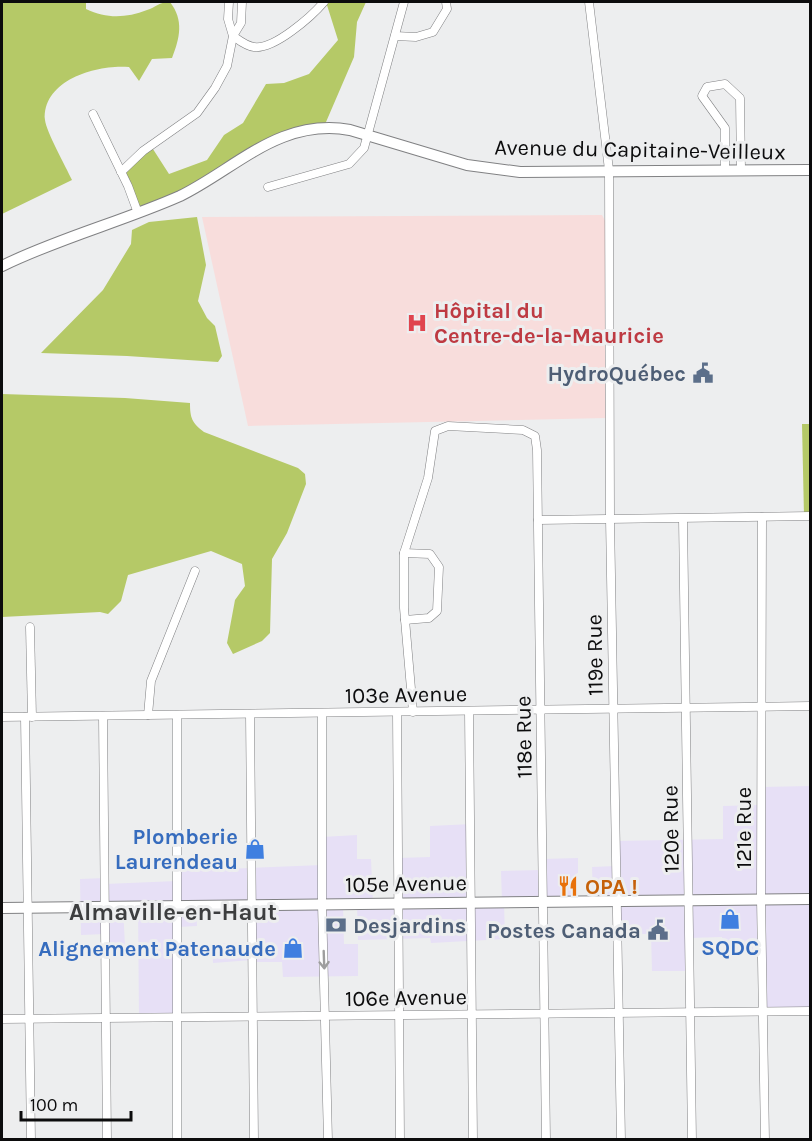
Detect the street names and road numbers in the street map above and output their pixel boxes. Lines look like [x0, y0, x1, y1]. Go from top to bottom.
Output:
street label: Avenue du Capitaine-Veilleux [494, 134, 786, 166]
street label: 119e Rue [581, 614, 609, 696]
street label: 103e Avenue [345, 681, 467, 709]
street label: 118e Rue [510, 695, 538, 779]
street label: 120e Rue [657, 785, 685, 873]
street label: 121e Rue [731, 787, 757, 869]
street label: 105e Avenue [345, 870, 467, 898]
street label: 106e Avenue [345, 984, 467, 1012]

